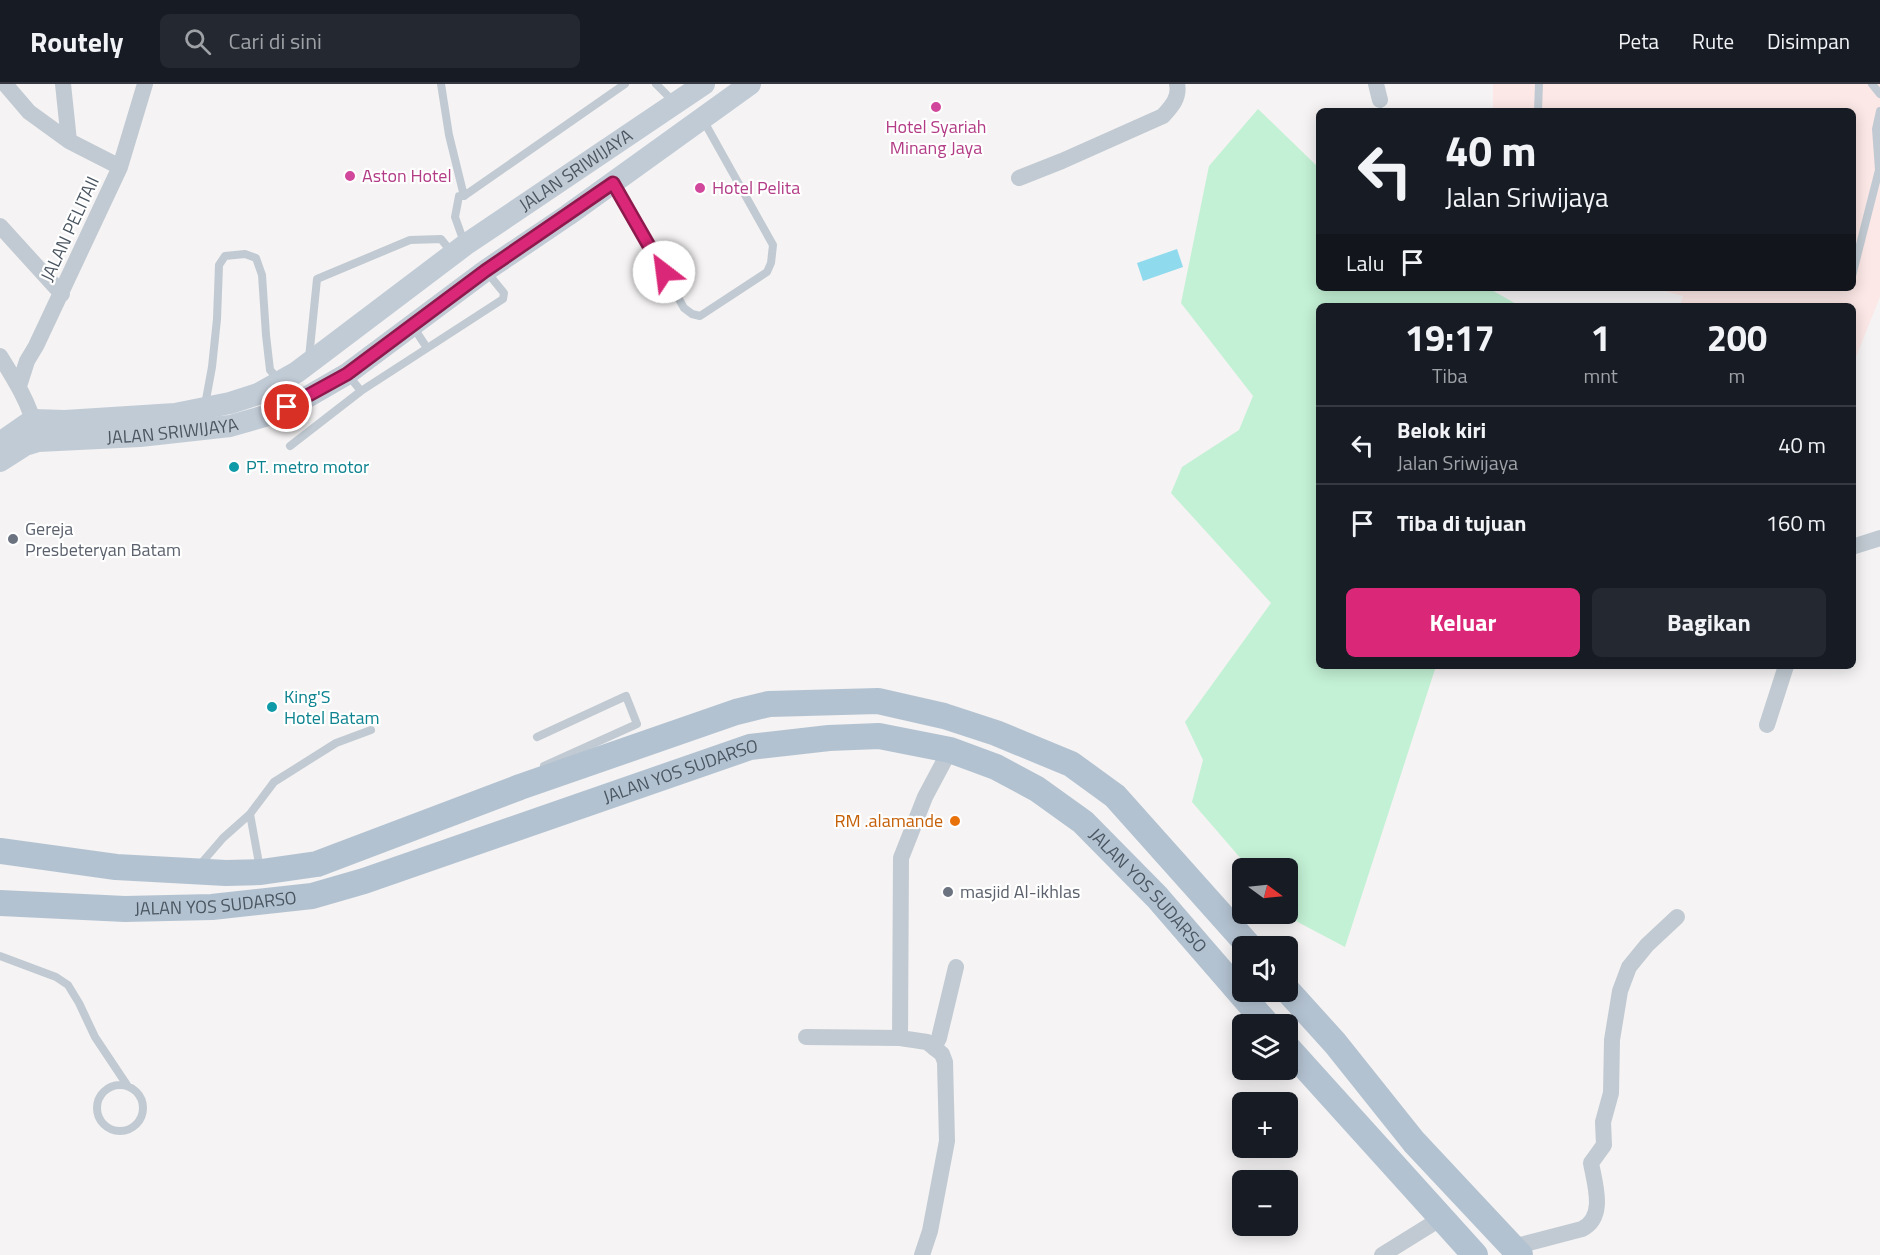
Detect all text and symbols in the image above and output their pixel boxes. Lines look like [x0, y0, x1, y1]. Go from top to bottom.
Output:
search box [160, 14, 580, 68]
text: Routely [30, 20, 124, 63]
text: Cari di sini [229, 24, 322, 58]
icon: search [181, 25, 214, 58]
text: Peta [1618, 25, 1659, 57]
text: Rute [1692, 25, 1734, 57]
text: Disimpan [1767, 25, 1850, 57]
marker: Hotel Syariah Minang Jaya [929, 100, 943, 114]
place label: Hotel Syariah Minang Jaya [886, 113, 987, 161]
text: 40 m [1445, 118, 1537, 182]
street label: JALAN SRIWIJAYA [513, 122, 638, 218]
icon: left [1346, 132, 1424, 210]
place label: Aston Hotel [362, 162, 452, 189]
marker: Aston Hotel [343, 169, 357, 183]
street label: JALAN PELITAII [33, 172, 106, 286]
place label: Hotel Pelita [712, 174, 800, 201]
text: Jalan Sriwijaya [1445, 176, 1609, 217]
marker: Hotel Pelita [693, 181, 707, 195]
position arrow [632, 240, 696, 304]
text: Lalu [1346, 246, 1384, 280]
icon: arrive [1396, 246, 1429, 279]
text: 19:17 [1405, 310, 1495, 365]
text: 1 [1591, 310, 1611, 365]
text: 200 [1707, 310, 1767, 365]
text: Tiba [1432, 360, 1467, 391]
text: mnt [1583, 360, 1618, 391]
text: m [1729, 360, 1745, 391]
pin [261, 381, 312, 432]
icon: arrive [270, 390, 303, 423]
street label: JALAN SRIWIJAYA [106, 410, 241, 451]
text: Belok kiri [1397, 413, 1486, 447]
text: 40 m [1778, 428, 1826, 462]
icon: left [1346, 429, 1379, 462]
text: Jalan Sriwijaya [1397, 447, 1518, 478]
place label: PT. metro motor [246, 453, 369, 480]
marker: PT. metro motor [227, 460, 241, 474]
text: Tiba di tujuan [1397, 506, 1526, 540]
text: 160 m [1766, 506, 1826, 540]
icon: arrive [1346, 507, 1379, 540]
place label: Gereja Presbeteryan Batam [25, 515, 181, 563]
marker: Gereja Presbeteryan Batam [6, 532, 20, 546]
button: Keluar [1346, 588, 1580, 657]
button: Bagikan [1592, 588, 1826, 657]
place label: King'S Hotel Batam [284, 683, 380, 731]
marker: King'S Hotel Batam [265, 700, 279, 714]
street label: JALAN YOS SUDARSO [599, 732, 759, 810]
place label: RM .alamande [834, 807, 943, 834]
marker: RM .alamande [948, 814, 962, 828]
street label: JALAN YOS SUDARSO [1083, 822, 1214, 959]
north arrow [1232, 858, 1298, 924]
map controls [1232, 858, 1298, 1236]
place label: masjid Al-ikhlas [960, 878, 1080, 905]
street label: JALAN YOS SUDARSO [134, 884, 298, 922]
marker: masjid Al-ikhlas [941, 885, 955, 899]
button: sound [1232, 936, 1298, 1002]
button: layers [1232, 1014, 1298, 1080]
button: + [1232, 1092, 1298, 1158]
button: − [1232, 1170, 1298, 1236]

